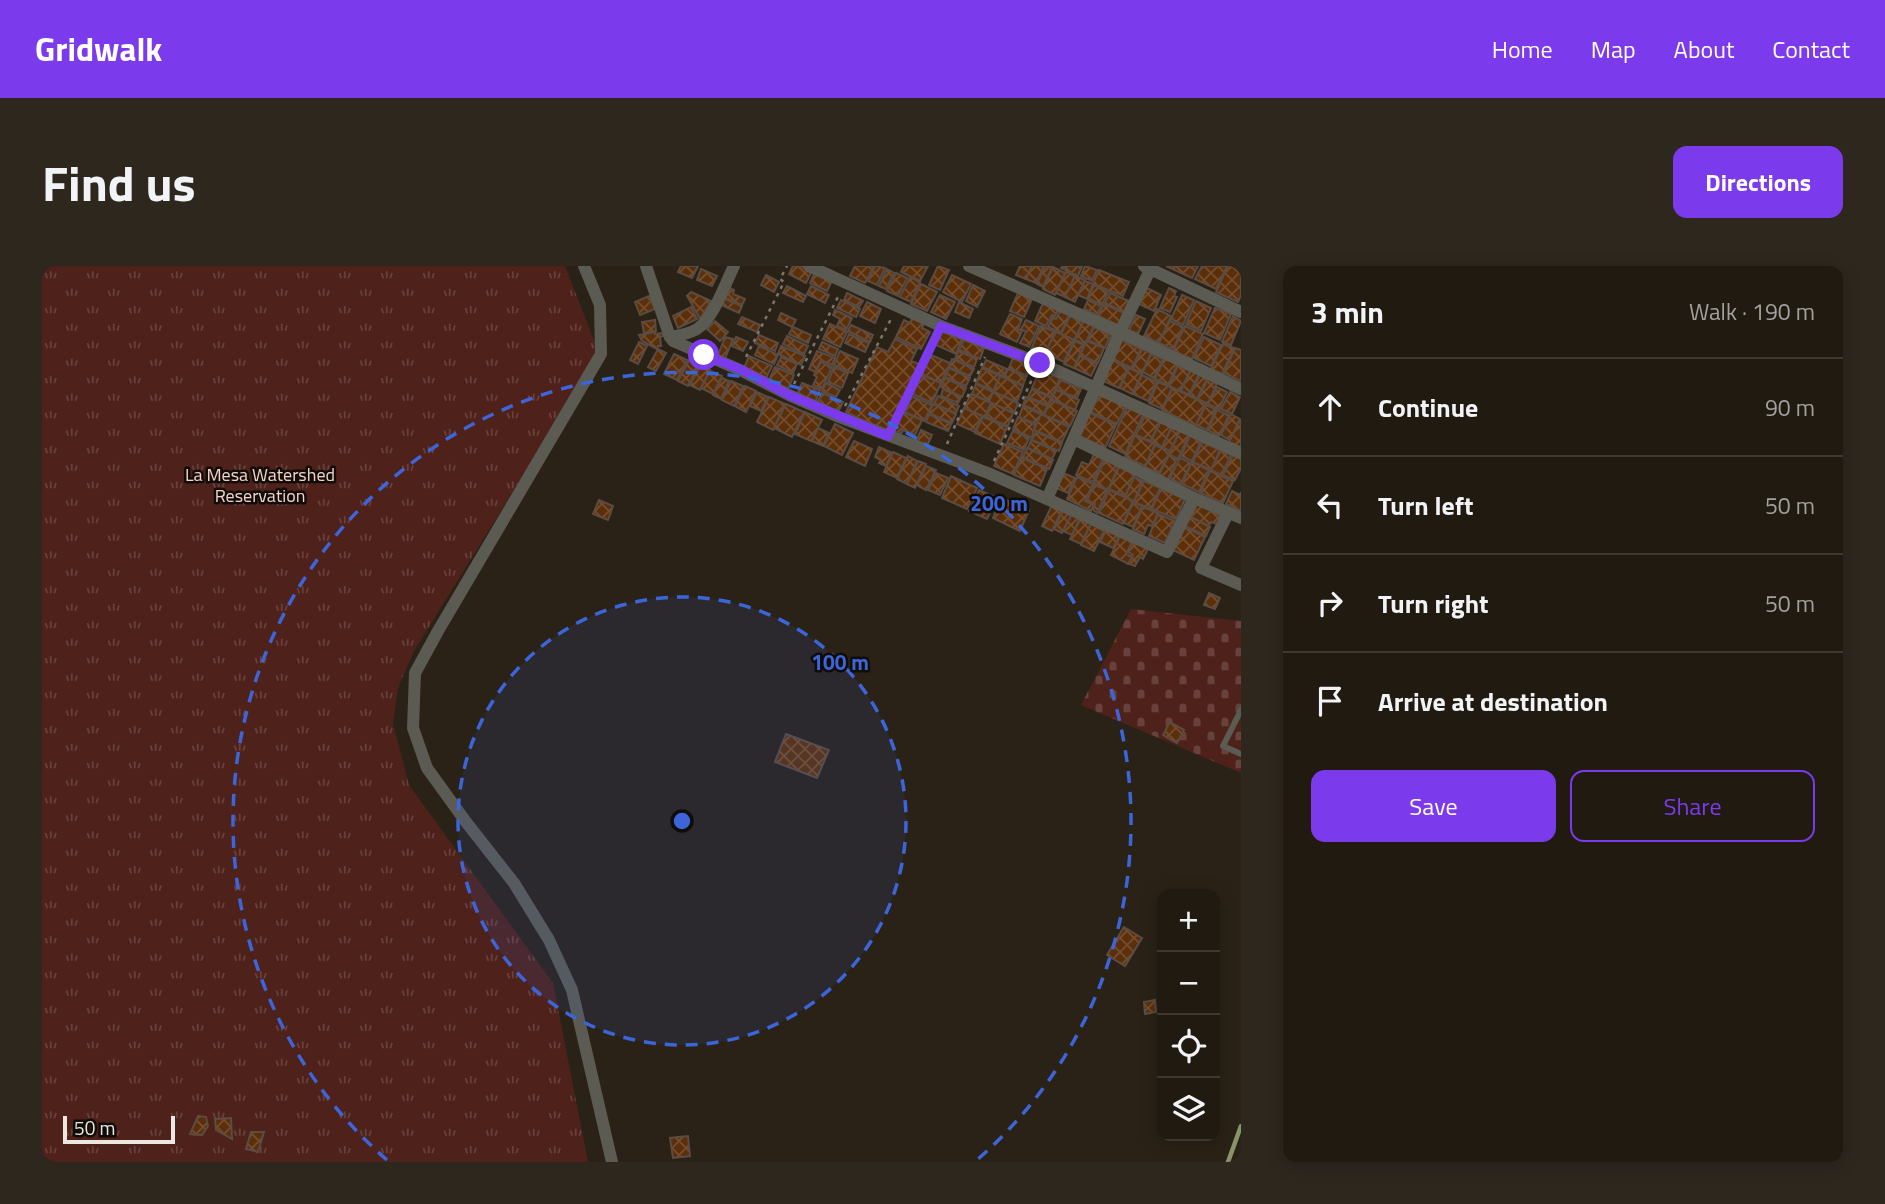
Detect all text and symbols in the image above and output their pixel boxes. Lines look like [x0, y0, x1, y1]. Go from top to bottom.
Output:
text: Gridwalk [35, 24, 162, 74]
text: Home [1492, 31, 1553, 67]
text: Map [1591, 31, 1636, 67]
text: About [1674, 31, 1734, 67]
text: Contact [1772, 31, 1850, 67]
text: Find us [42, 145, 196, 220]
button: Directions [1673, 146, 1843, 218]
text: 3 min [1311, 289, 1384, 335]
text: Walk · 190 m [1689, 294, 1815, 329]
route start [688, 339, 719, 370]
route end [1024, 347, 1055, 378]
icon: ahead [1311, 388, 1349, 426]
text: Continue [1378, 388, 1478, 427]
text: 90 m [1765, 390, 1815, 425]
park label: La Mesa Watershed Reservation [185, 461, 335, 509]
icon: left [1311, 486, 1349, 524]
text: Turn left [1378, 486, 1473, 525]
text: 200 m [970, 487, 1028, 519]
text: 50 m [1765, 488, 1815, 523]
icon: right [1311, 584, 1349, 622]
text: Turn right [1378, 584, 1489, 623]
text: 50 m [1765, 586, 1815, 621]
text: 100 m [811, 646, 869, 678]
icon: arrive [1311, 682, 1349, 720]
text: Arrive at destination [1378, 682, 1608, 721]
button: Save [1311, 770, 1556, 842]
button: Share [1570, 770, 1815, 842]
centre of rings [670, 809, 694, 833]
map controls [1157, 889, 1220, 1141]
button: + [1157, 889, 1220, 952]
button: − [1157, 952, 1220, 1015]
button: locate [1157, 1015, 1220, 1078]
button: layers [1157, 1078, 1220, 1141]
scale bar [63, 1113, 175, 1145]
text: 50 m [74, 1113, 115, 1142]

